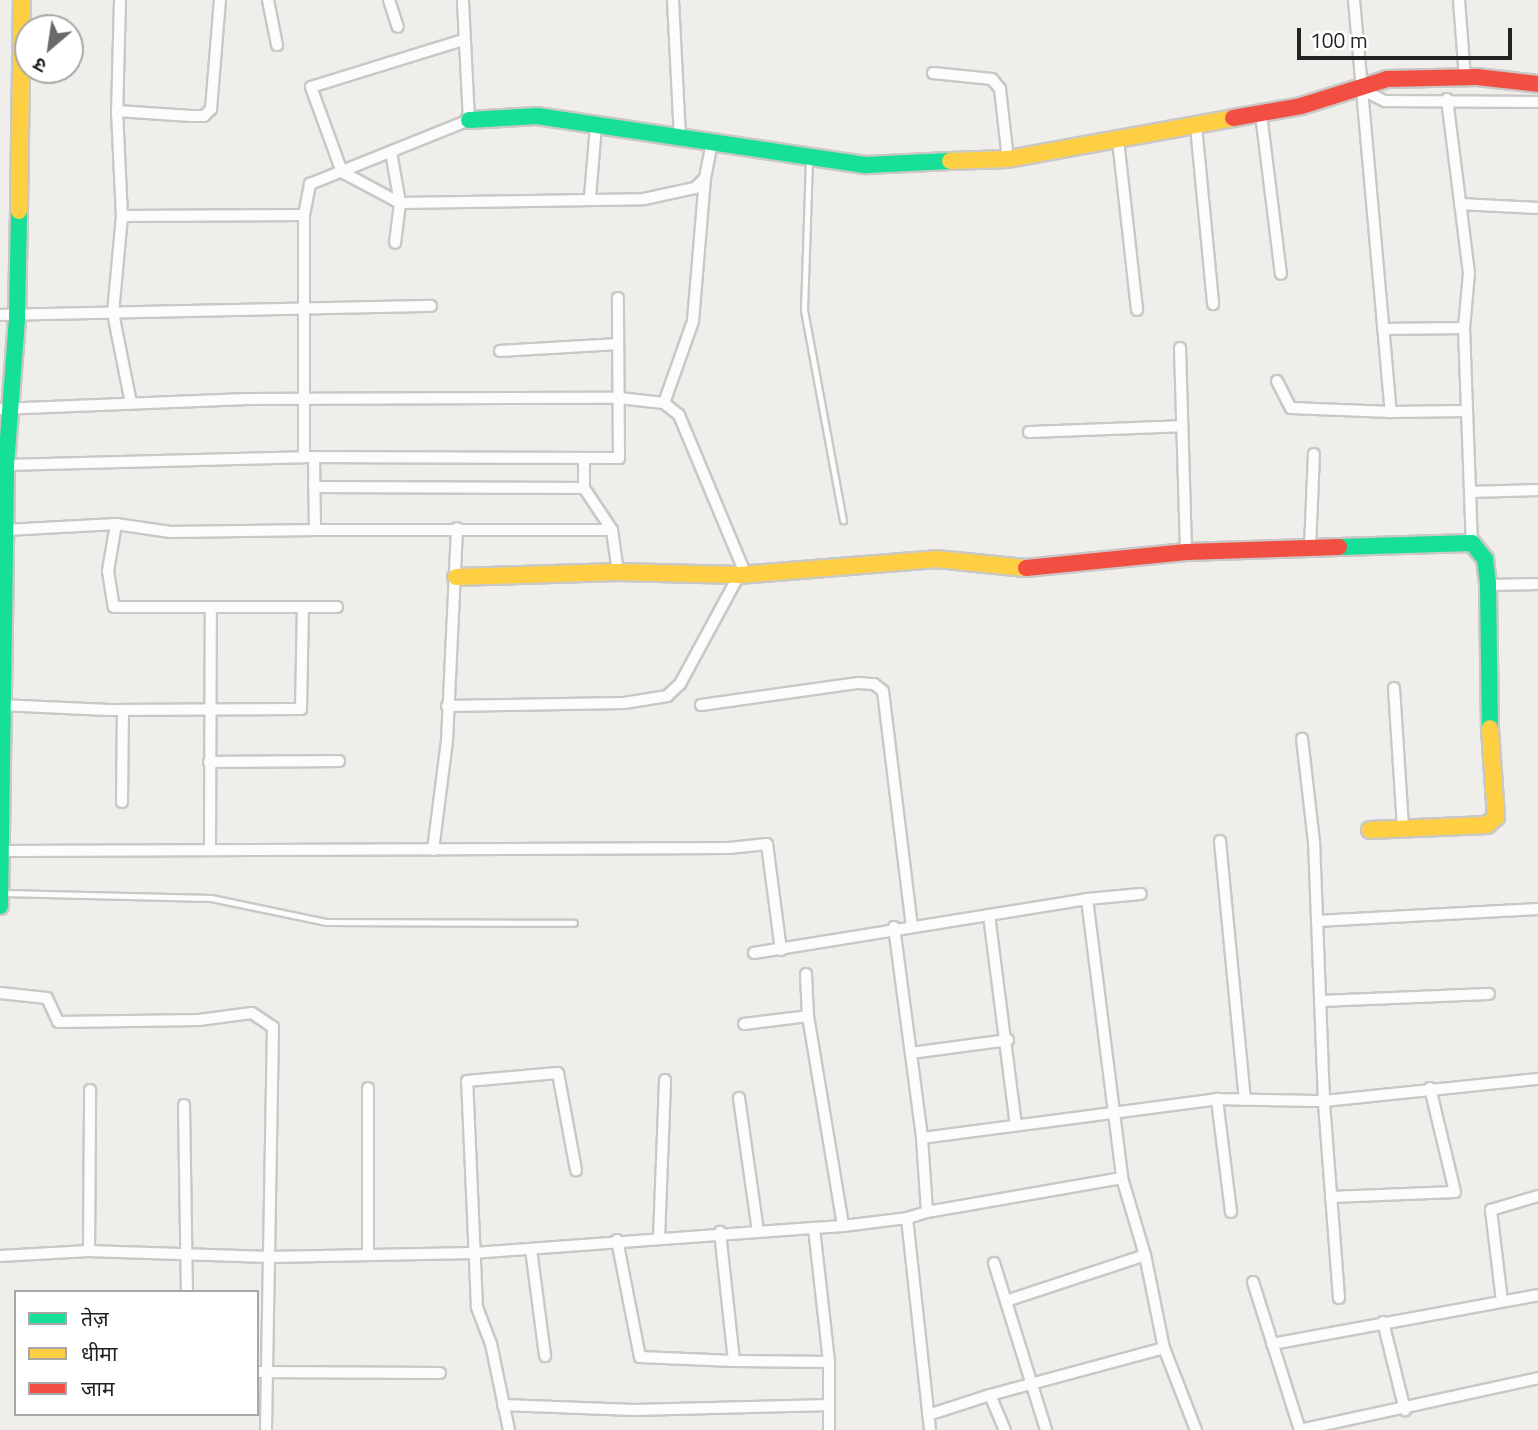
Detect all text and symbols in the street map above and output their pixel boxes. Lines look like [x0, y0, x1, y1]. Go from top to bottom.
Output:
north arrow [14, 14, 84, 84]
scale bar [1300, 14, 1515, 58]
text: 100 m [1310, 24, 1367, 56]
text: उ [28, 51, 51, 81]
legend [14, 1290, 259, 1416]
text: तेज़ [81, 1302, 109, 1334]
text: धीमा [81, 1337, 117, 1369]
text: जाम [81, 1372, 115, 1404]

